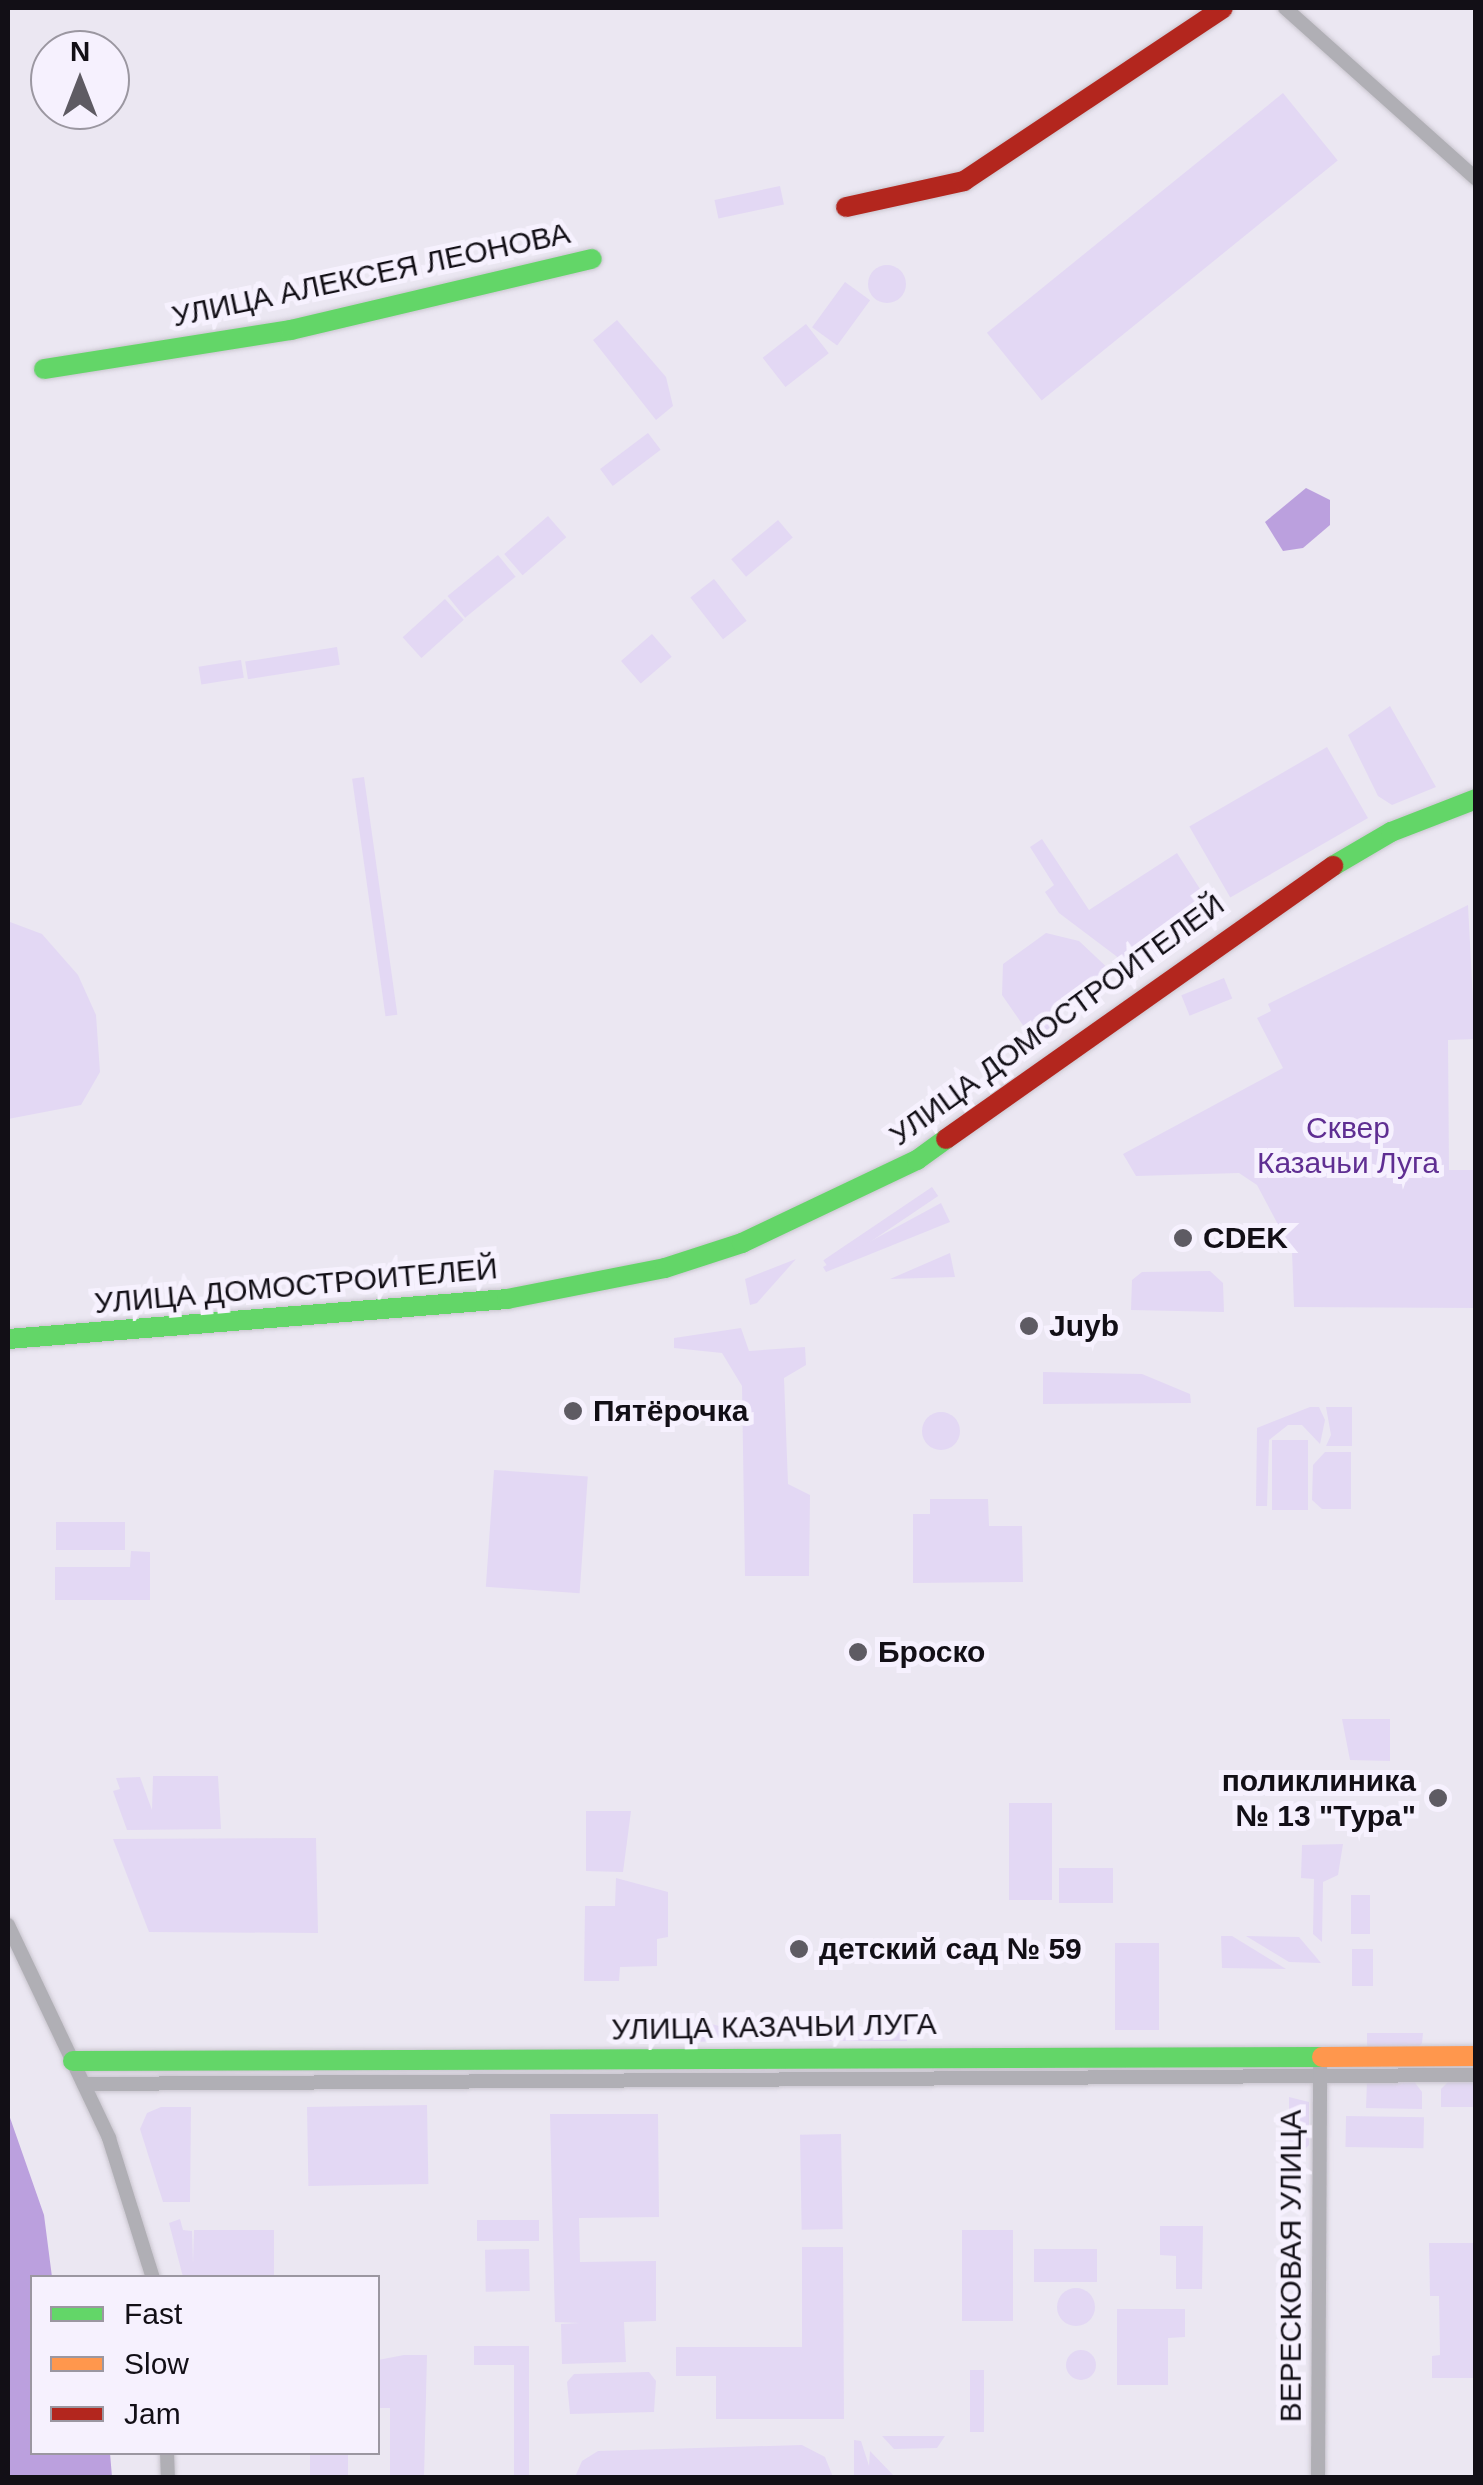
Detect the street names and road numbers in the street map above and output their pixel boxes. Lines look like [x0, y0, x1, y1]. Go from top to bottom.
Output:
street label: УЛИЦА АЛЕКСЕЯ ЛЕОНОВА [169, 215, 573, 335]
street label: УЛИЦА ДОМОСТРОИТЕЛЕЙ [883, 887, 1231, 1153]
street label: УЛИЦА ДОМОСТРОИТЕЛЕЙ [93, 1250, 499, 1322]
street label: УЛИЦА КАЗАЧЬИ ЛУГА [611, 2006, 937, 2048]
street label: ВЕРЕСКОВАЯ УЛИЦА [1273, 2110, 1309, 2422]

